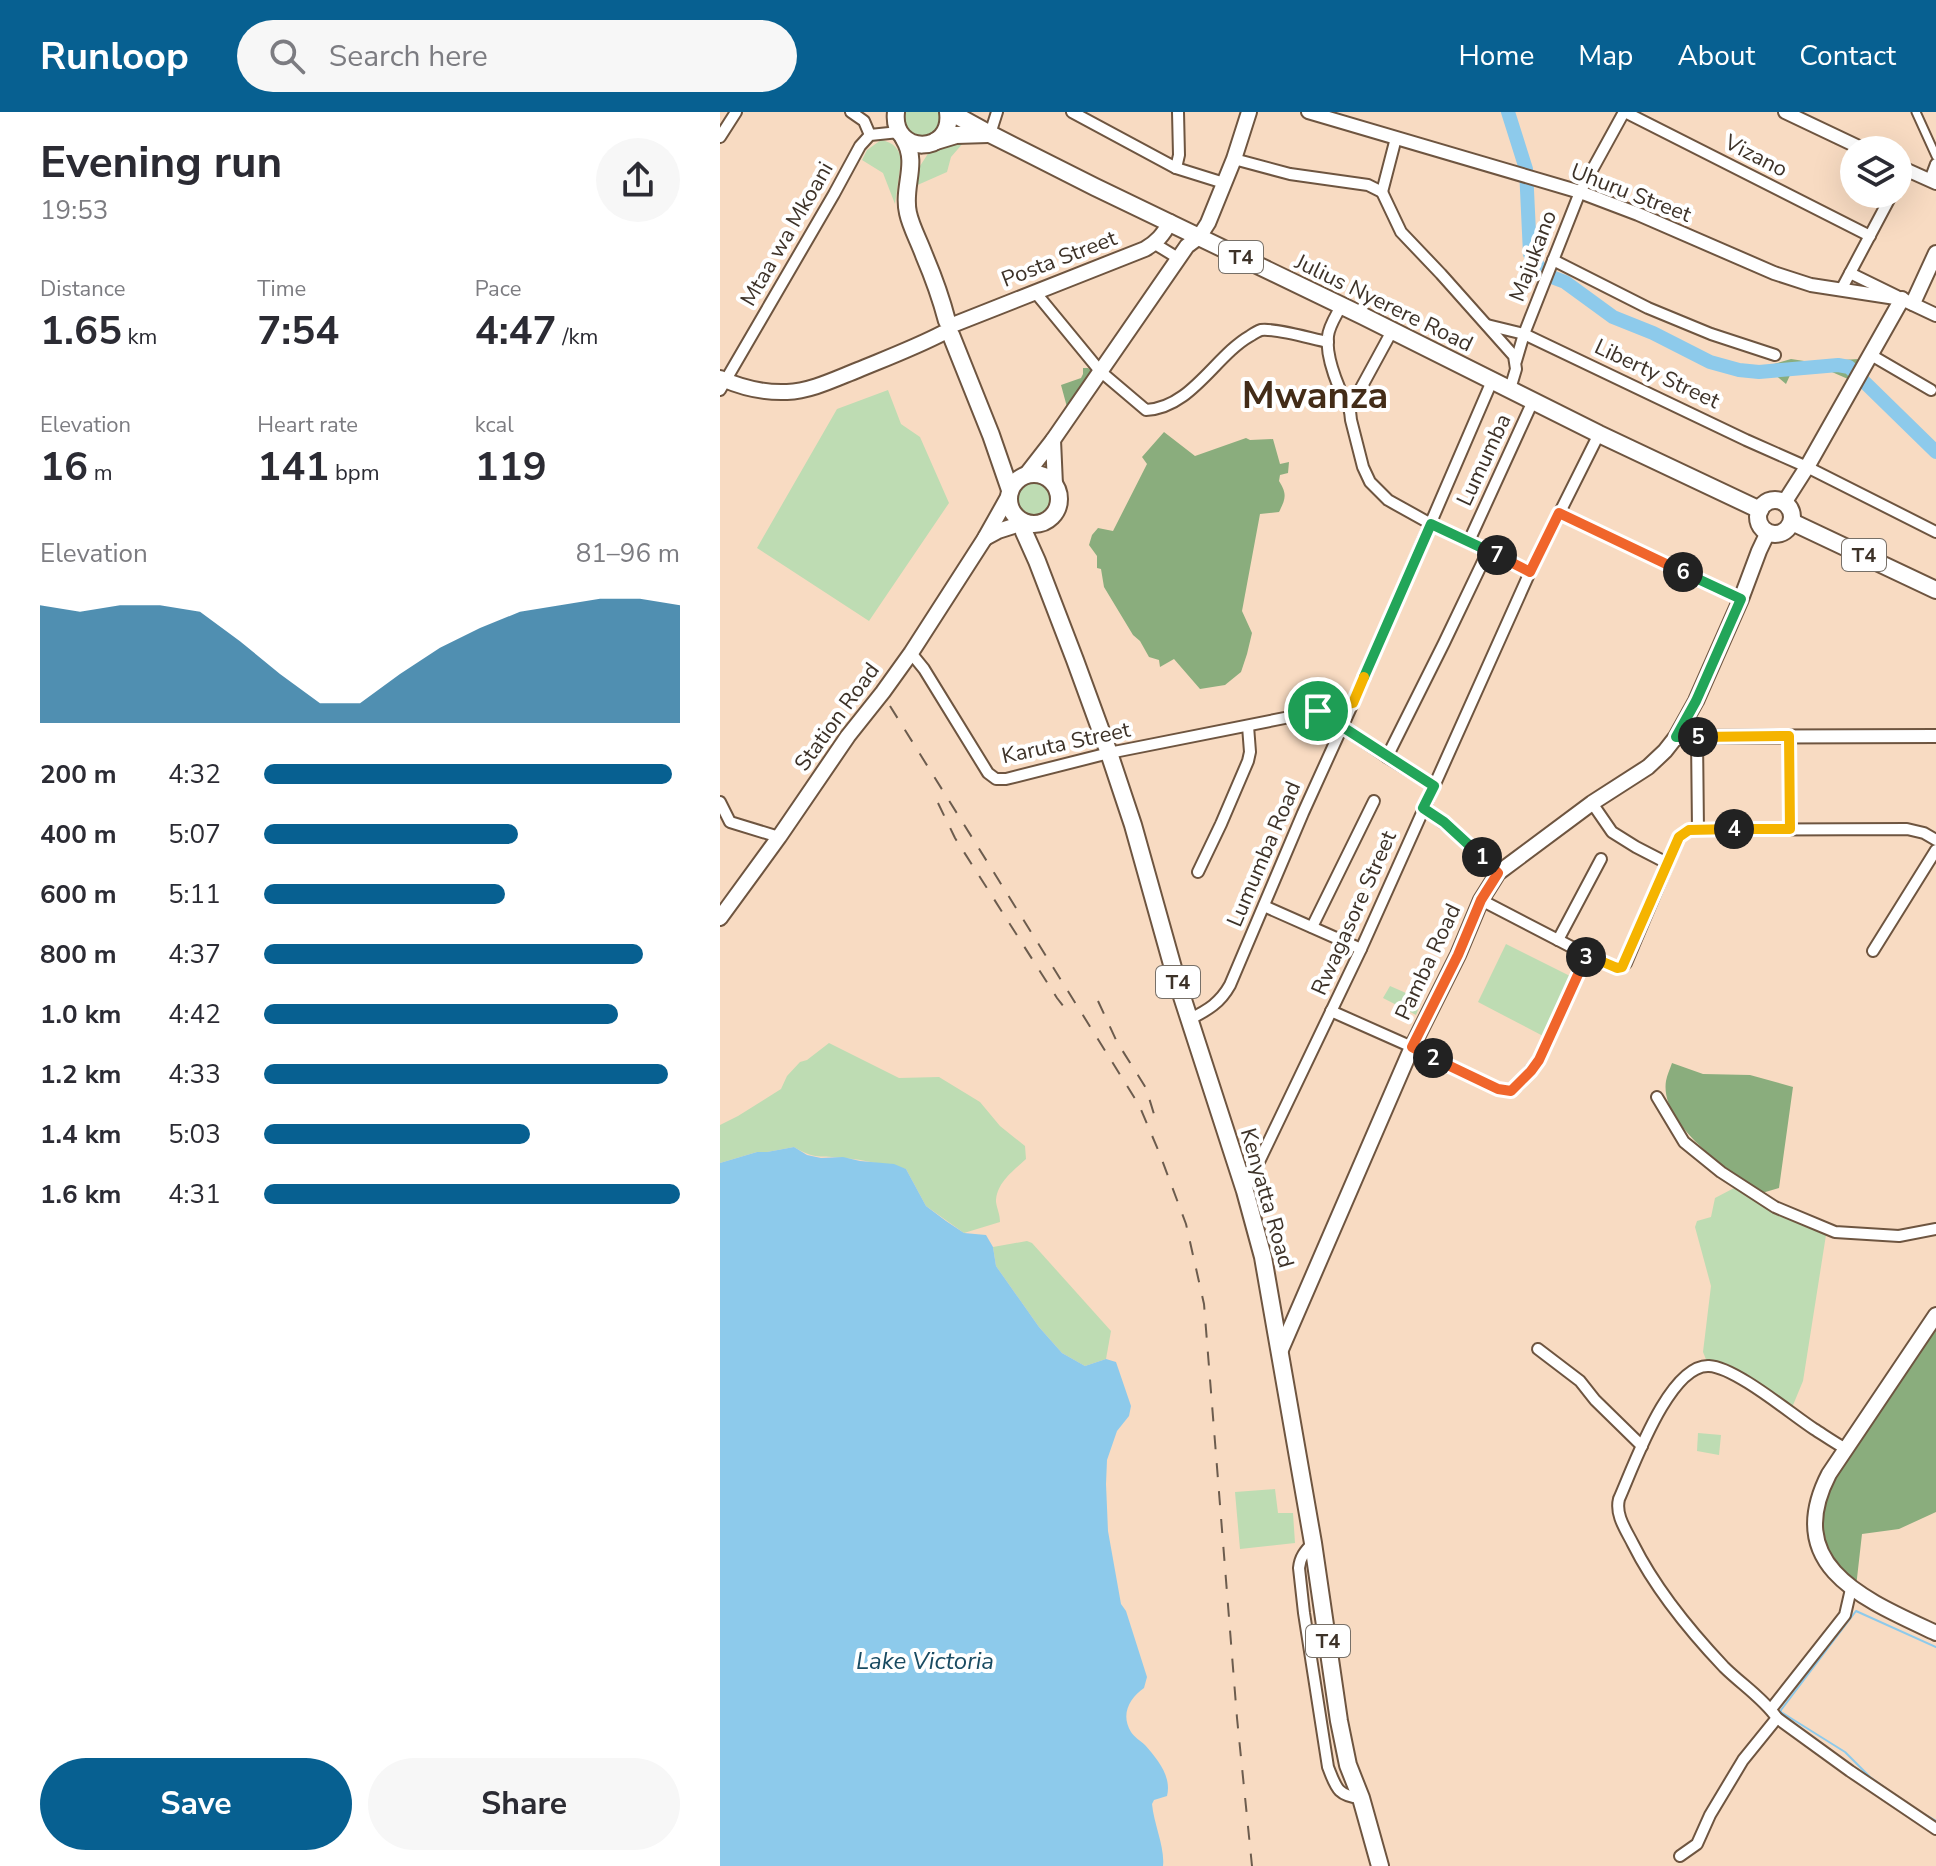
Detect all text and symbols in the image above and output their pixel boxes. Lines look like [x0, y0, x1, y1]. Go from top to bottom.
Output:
search box [237, 20, 797, 92]
text: Runloop [40, 31, 189, 82]
icon: search [265, 34, 309, 78]
text: Search here [329, 36, 488, 77]
text: Home [1459, 37, 1534, 75]
text: Map [1578, 37, 1633, 75]
text: About [1677, 37, 1755, 75]
text: Contact [1799, 37, 1896, 75]
street label: Vizano [1719, 127, 1793, 185]
text: Evening run [40, 133, 282, 193]
map controls [1840, 136, 1912, 208]
button: layers [1840, 136, 1912, 208]
button: share [596, 138, 680, 222]
street label: Mtaa wa Mkoani [733, 156, 841, 312]
street label: Uhuru Street [1566, 156, 1696, 230]
text: 19:53 [40, 193, 108, 228]
street label: Majukano [1502, 206, 1564, 306]
street label: Posta Street [997, 223, 1121, 295]
road number: T4 [1219, 241, 1263, 273]
street label: Julius Nyerere Road [1289, 246, 1478, 359]
text: Distance [40, 274, 125, 304]
text: Time [257, 274, 306, 304]
text: Pace [475, 274, 521, 304]
text: 1.65 [40, 304, 122, 358]
text: 7:54 [257, 304, 339, 358]
text: 4:47 [475, 304, 557, 358]
text: km [122, 322, 157, 352]
text: /km [557, 322, 598, 352]
street label: Liberty Street [1590, 332, 1725, 416]
district label: Mwanza [1242, 370, 1388, 421]
street label: Lumumba [1450, 409, 1518, 511]
text: Elevation [40, 410, 131, 440]
text: Heart rate [257, 410, 358, 440]
text: kcal [475, 410, 514, 440]
text: 16 [40, 440, 88, 494]
text: 141 [257, 440, 329, 494]
text: 119 [475, 440, 547, 494]
text: m [88, 458, 113, 488]
text: bpm [329, 458, 379, 488]
pin: 7 [1477, 535, 1517, 575]
text: Elevation [40, 536, 148, 571]
text: 81–96 m [576, 536, 680, 571]
road number: T4 [1842, 539, 1886, 571]
text: 7 [1490, 540, 1504, 570]
pin: 6 [1663, 552, 1703, 592]
text: 6 [1676, 557, 1690, 587]
street label: Station Road [787, 657, 887, 777]
pin [1284, 677, 1352, 745]
icon: arrive [1296, 689, 1340, 733]
street label: Karuta Street [999, 715, 1133, 771]
pin: 5 [1678, 717, 1718, 757]
text: 5 [1691, 722, 1705, 752]
text: 200 m [40, 757, 117, 792]
text: 4:32 [168, 757, 221, 792]
street label: Lumumba Road [1220, 777, 1308, 931]
pin: 4 [1714, 809, 1754, 849]
text: 4 [1727, 814, 1741, 844]
text: 400 m [40, 817, 117, 852]
text: 5:07 [168, 817, 221, 852]
street label: Rwagasore Street [1304, 826, 1404, 1000]
pin: 1 [1462, 837, 1502, 877]
text: 1 [1475, 842, 1489, 872]
text: 600 m [40, 877, 117, 912]
text: 5:11 [168, 877, 221, 912]
street label: Pamba Road [1388, 899, 1468, 1025]
text: 800 m [40, 937, 117, 972]
text: 4:37 [168, 937, 221, 972]
pin: 3 [1566, 937, 1606, 977]
text: 3 [1579, 942, 1593, 972]
road number: T4 [1156, 966, 1200, 998]
text: 1.0 km [40, 997, 121, 1032]
text: 4:42 [168, 997, 221, 1032]
pin: 2 [1413, 1038, 1453, 1078]
text: 2 [1426, 1043, 1440, 1073]
text: 1.2 km [40, 1057, 121, 1092]
text: 4:33 [168, 1057, 221, 1092]
text: 1.4 km [40, 1117, 121, 1152]
text: 5:03 [168, 1117, 221, 1152]
street label: Kenyatta Road [1233, 1125, 1301, 1271]
text: 1.6 km [40, 1177, 121, 1212]
text: 4:31 [168, 1177, 221, 1212]
road number: T4 [1306, 1625, 1350, 1657]
water label: Lake Victoria [856, 1645, 994, 1677]
button: Save [40, 1758, 352, 1850]
button: Share [368, 1758, 680, 1850]

